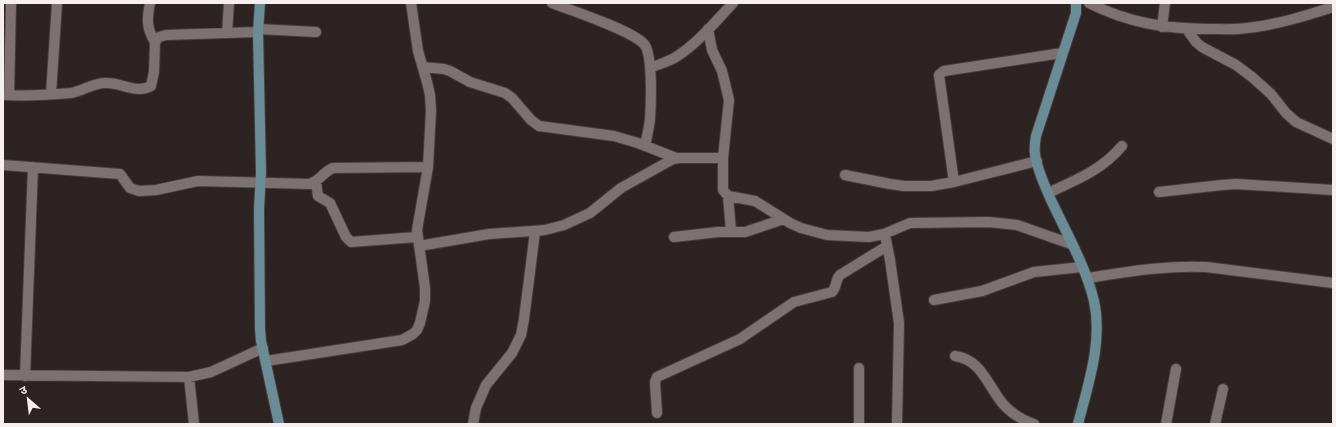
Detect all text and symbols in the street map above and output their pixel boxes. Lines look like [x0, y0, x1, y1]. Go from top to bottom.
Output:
north arrow [8, 379, 48, 419]
text: उ [17, 382, 29, 397]

